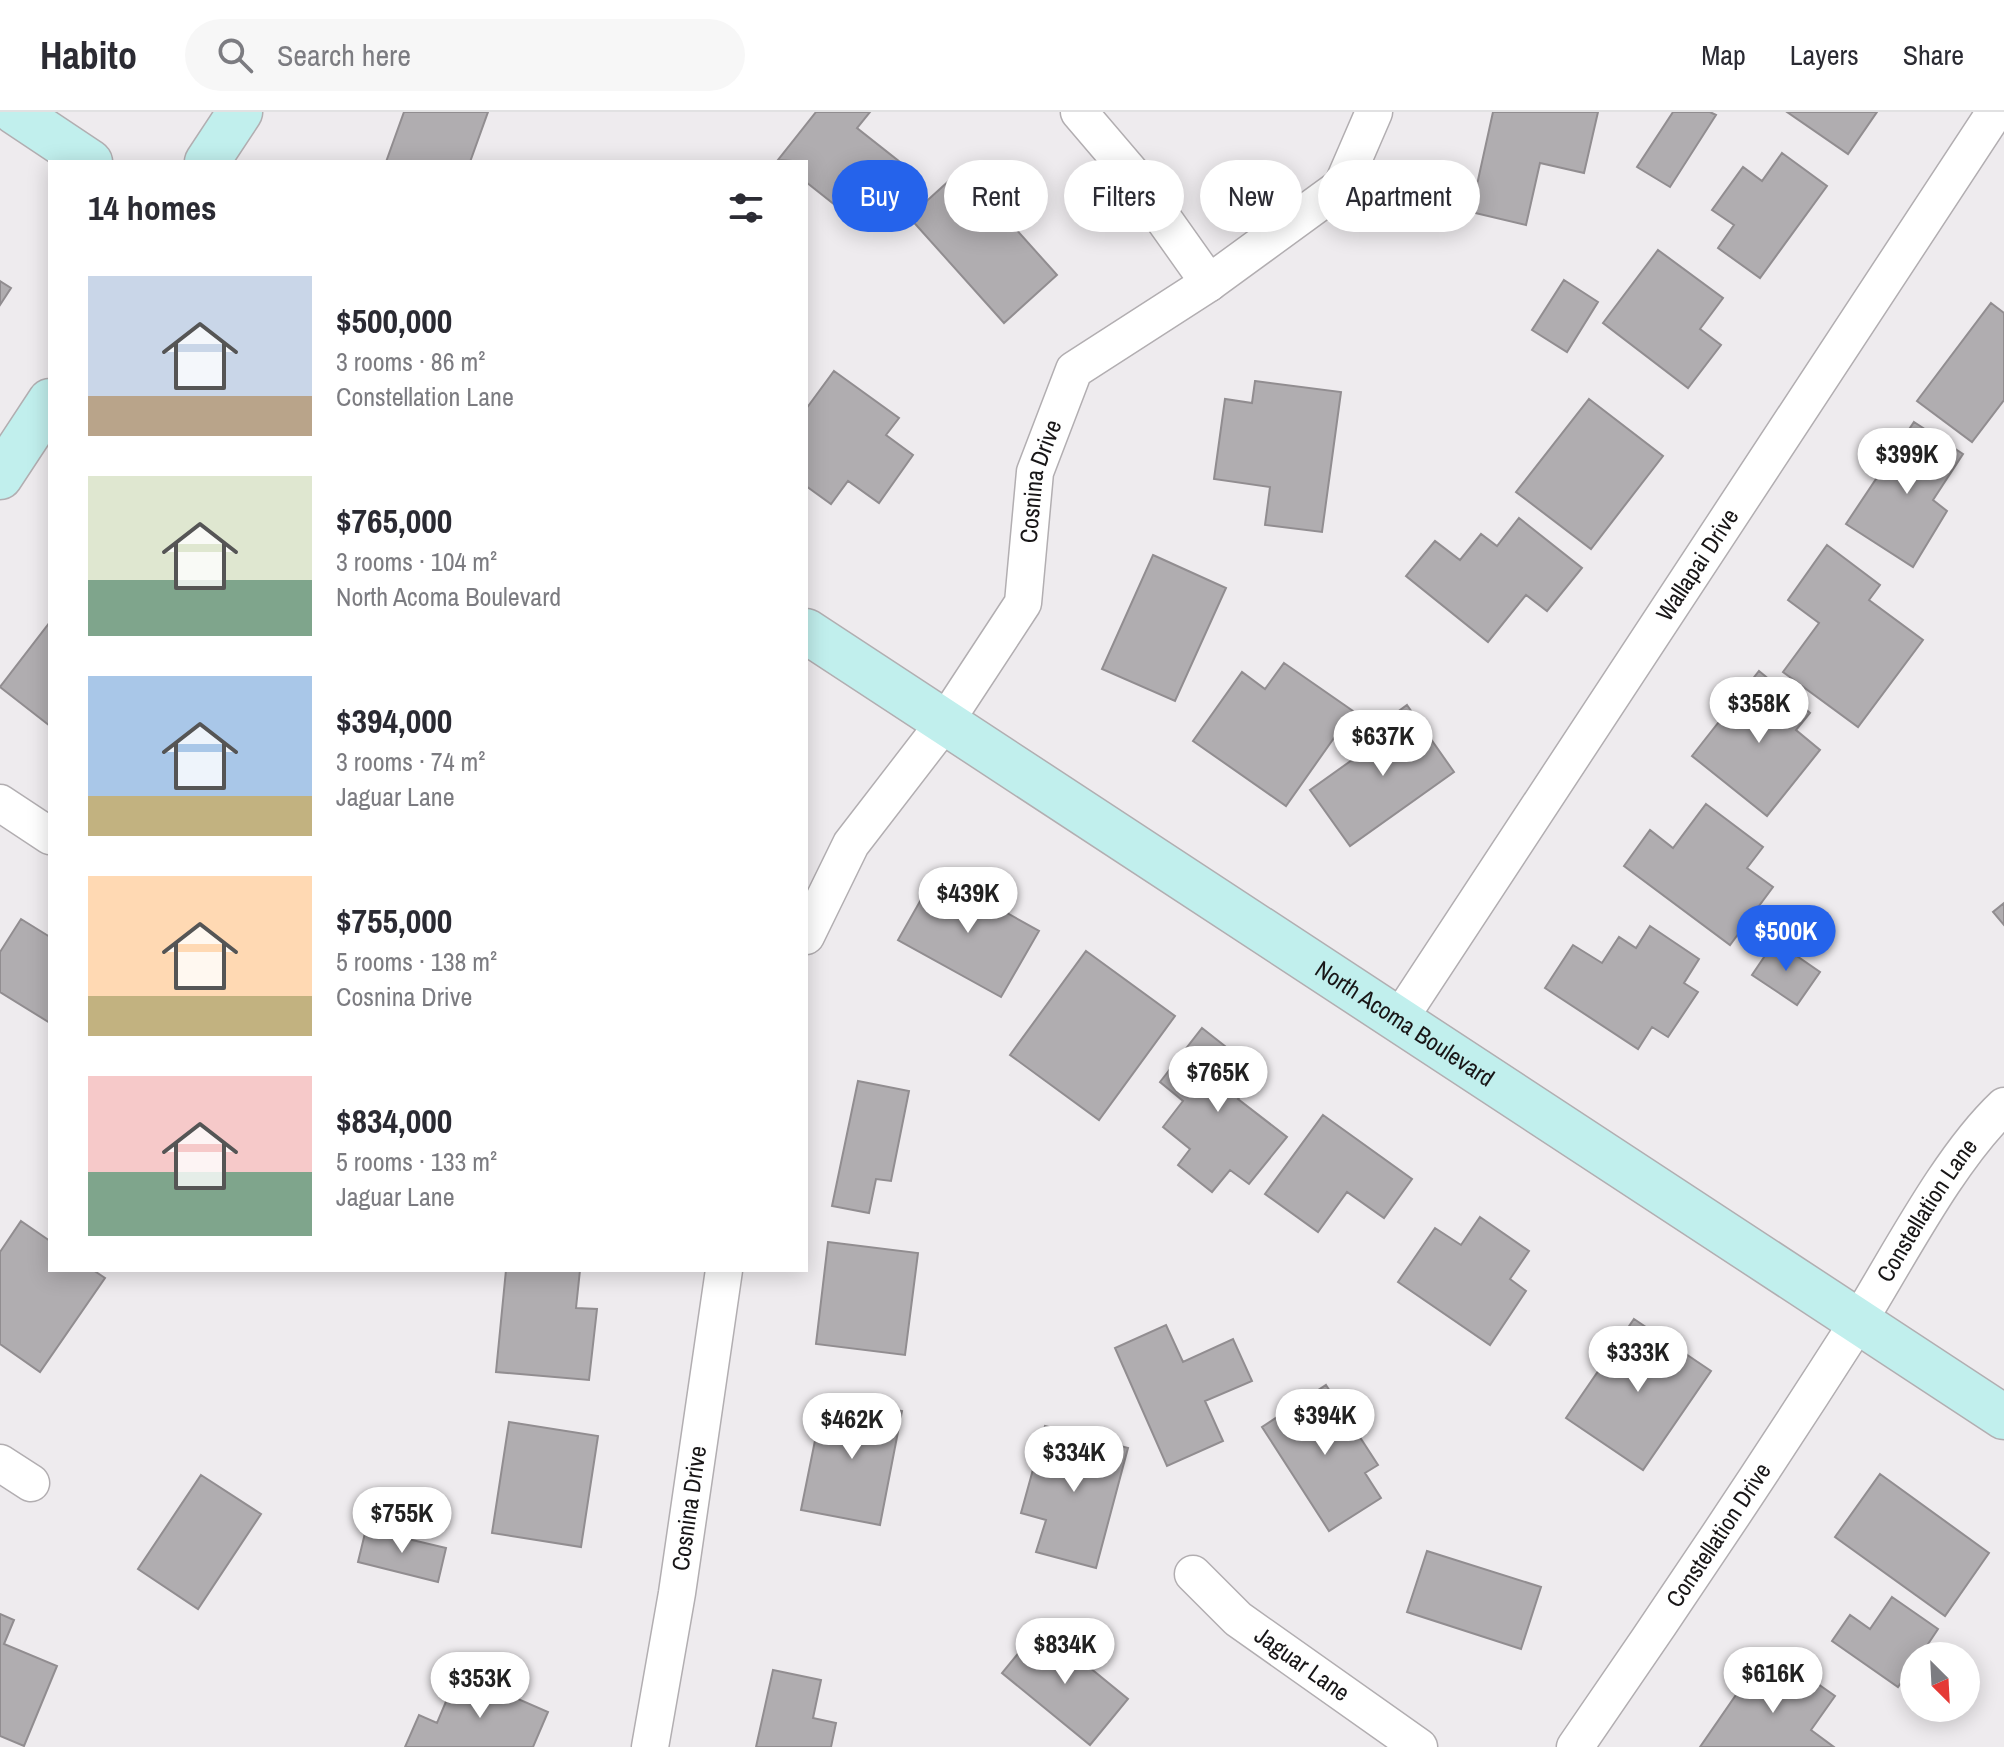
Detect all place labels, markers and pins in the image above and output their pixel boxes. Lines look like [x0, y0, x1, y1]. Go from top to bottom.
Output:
pin: $399K [1851, 428, 1963, 496]
pin: $358K [1703, 677, 1815, 745]
pin: $637K [1327, 710, 1439, 778]
pin: $439K [912, 867, 1024, 935]
pin: $500K [1730, 905, 1842, 973]
pin: $765K [1162, 1046, 1274, 1114]
pin: $333K [1582, 1326, 1694, 1394]
pin: $394K [1269, 1389, 1381, 1457]
pin: $462K [796, 1393, 908, 1461]
pin: $334K [1018, 1426, 1130, 1494]
pin: $755K [346, 1487, 458, 1555]
pin: $834K [1009, 1618, 1121, 1686]
pin: $616K [1717, 1647, 1829, 1715]
pin: $353K [424, 1652, 536, 1720]

